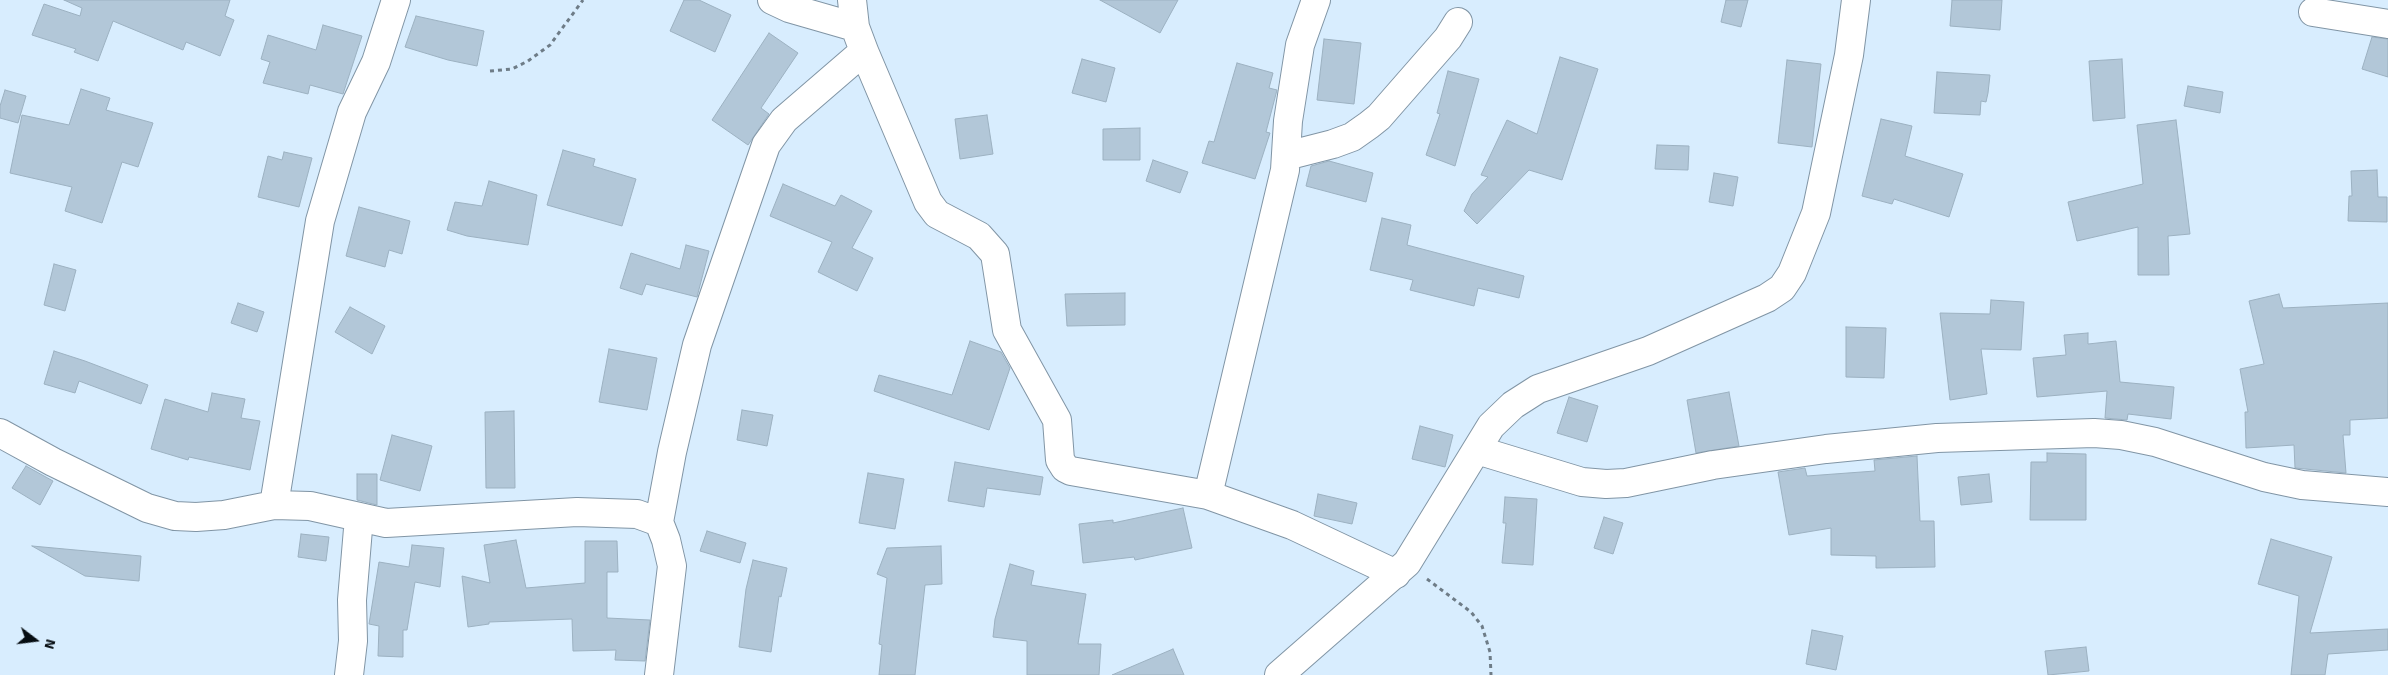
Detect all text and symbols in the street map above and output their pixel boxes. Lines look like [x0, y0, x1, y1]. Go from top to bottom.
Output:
north arrow [10, 615, 60, 665]
text: N [40, 637, 59, 651]

